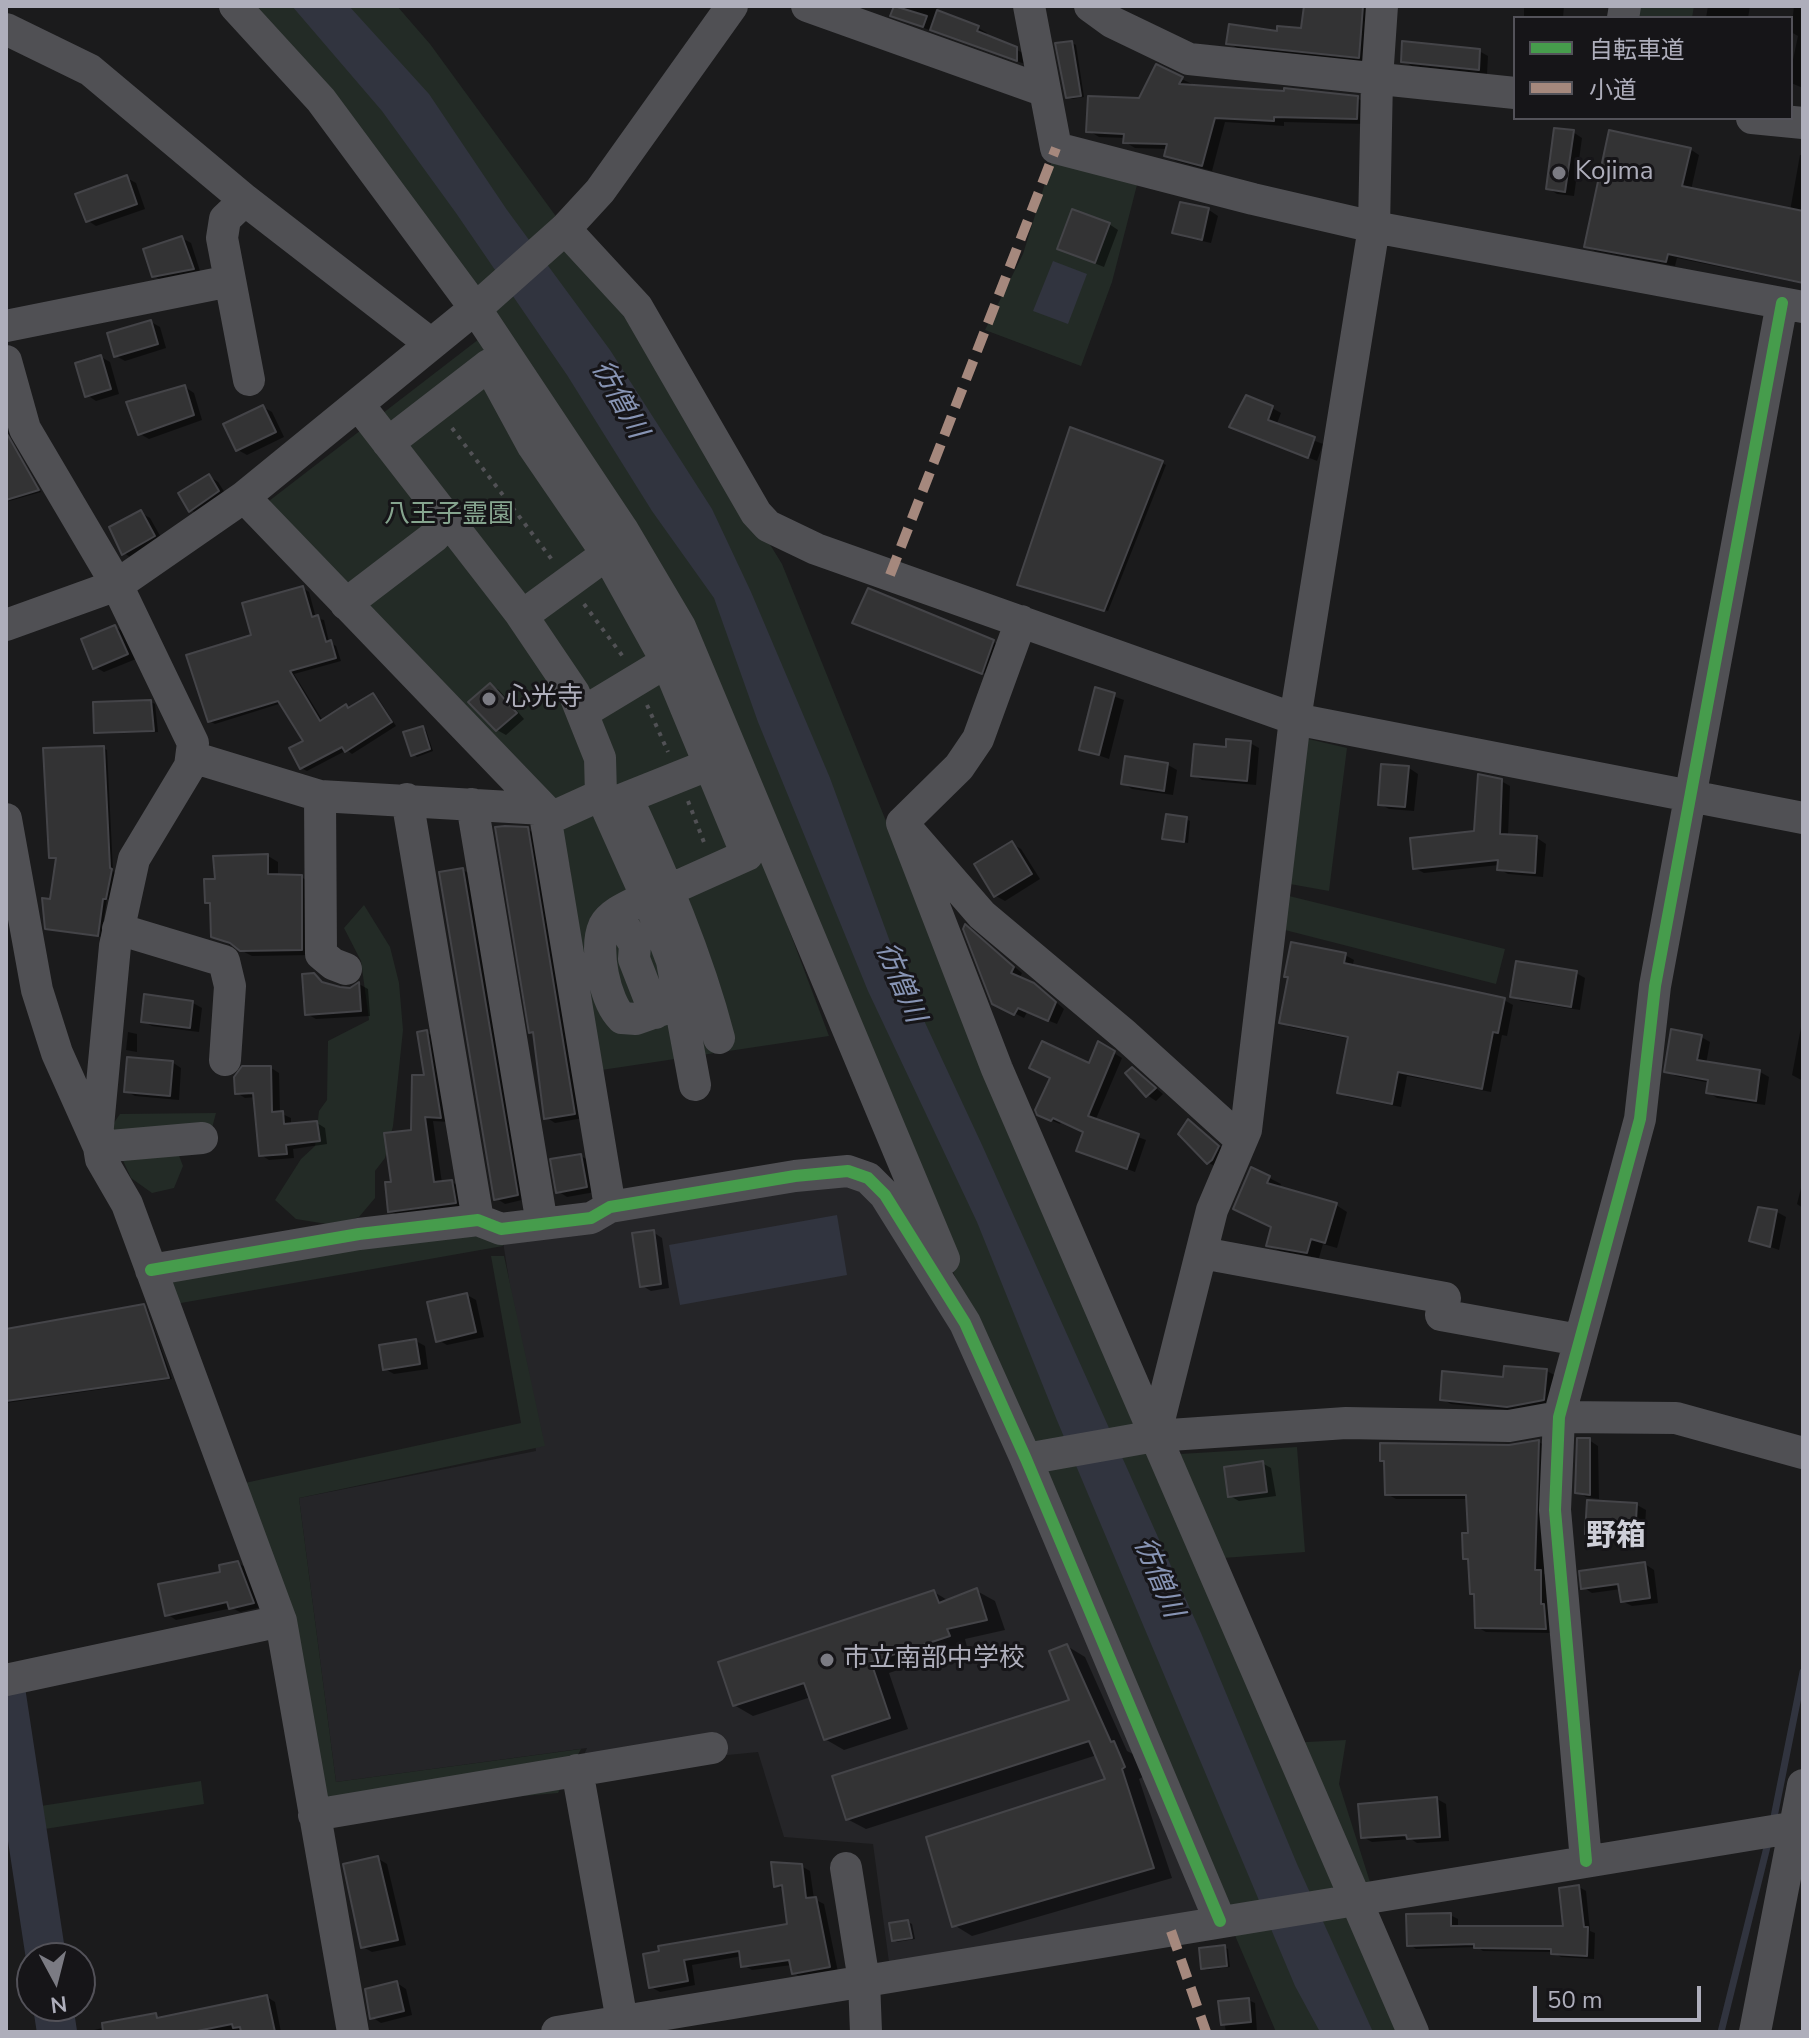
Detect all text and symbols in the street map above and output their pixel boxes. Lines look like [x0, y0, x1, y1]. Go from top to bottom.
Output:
legend [1513, 16, 1793, 120]
text: 自転車道 [1589, 34, 1685, 66]
text: 小道 [1589, 74, 1637, 106]
place label: Kojima [1575, 157, 1654, 189]
marker: Kojima [1550, 164, 1568, 182]
water label: 彷僧川 [583, 355, 653, 445]
park label: 八王子霊園 [384, 500, 514, 532]
place label: 心光寺 [505, 683, 583, 715]
marker: 心光寺 [480, 690, 498, 708]
water label: 彷僧川 [867, 938, 931, 1028]
district label: 野箱 [1586, 1520, 1646, 1556]
water label: 彷僧川 [1125, 1533, 1189, 1623]
place label: 市立南部中学校 [843, 1644, 1025, 1676]
marker: 市立南部中学校 [818, 1651, 836, 1669]
north arrow [16, 1942, 96, 2022]
scale bar [1537, 1970, 1705, 2020]
text: 50 m [1547, 1984, 1603, 2016]
text: N [49, 1988, 69, 2020]

